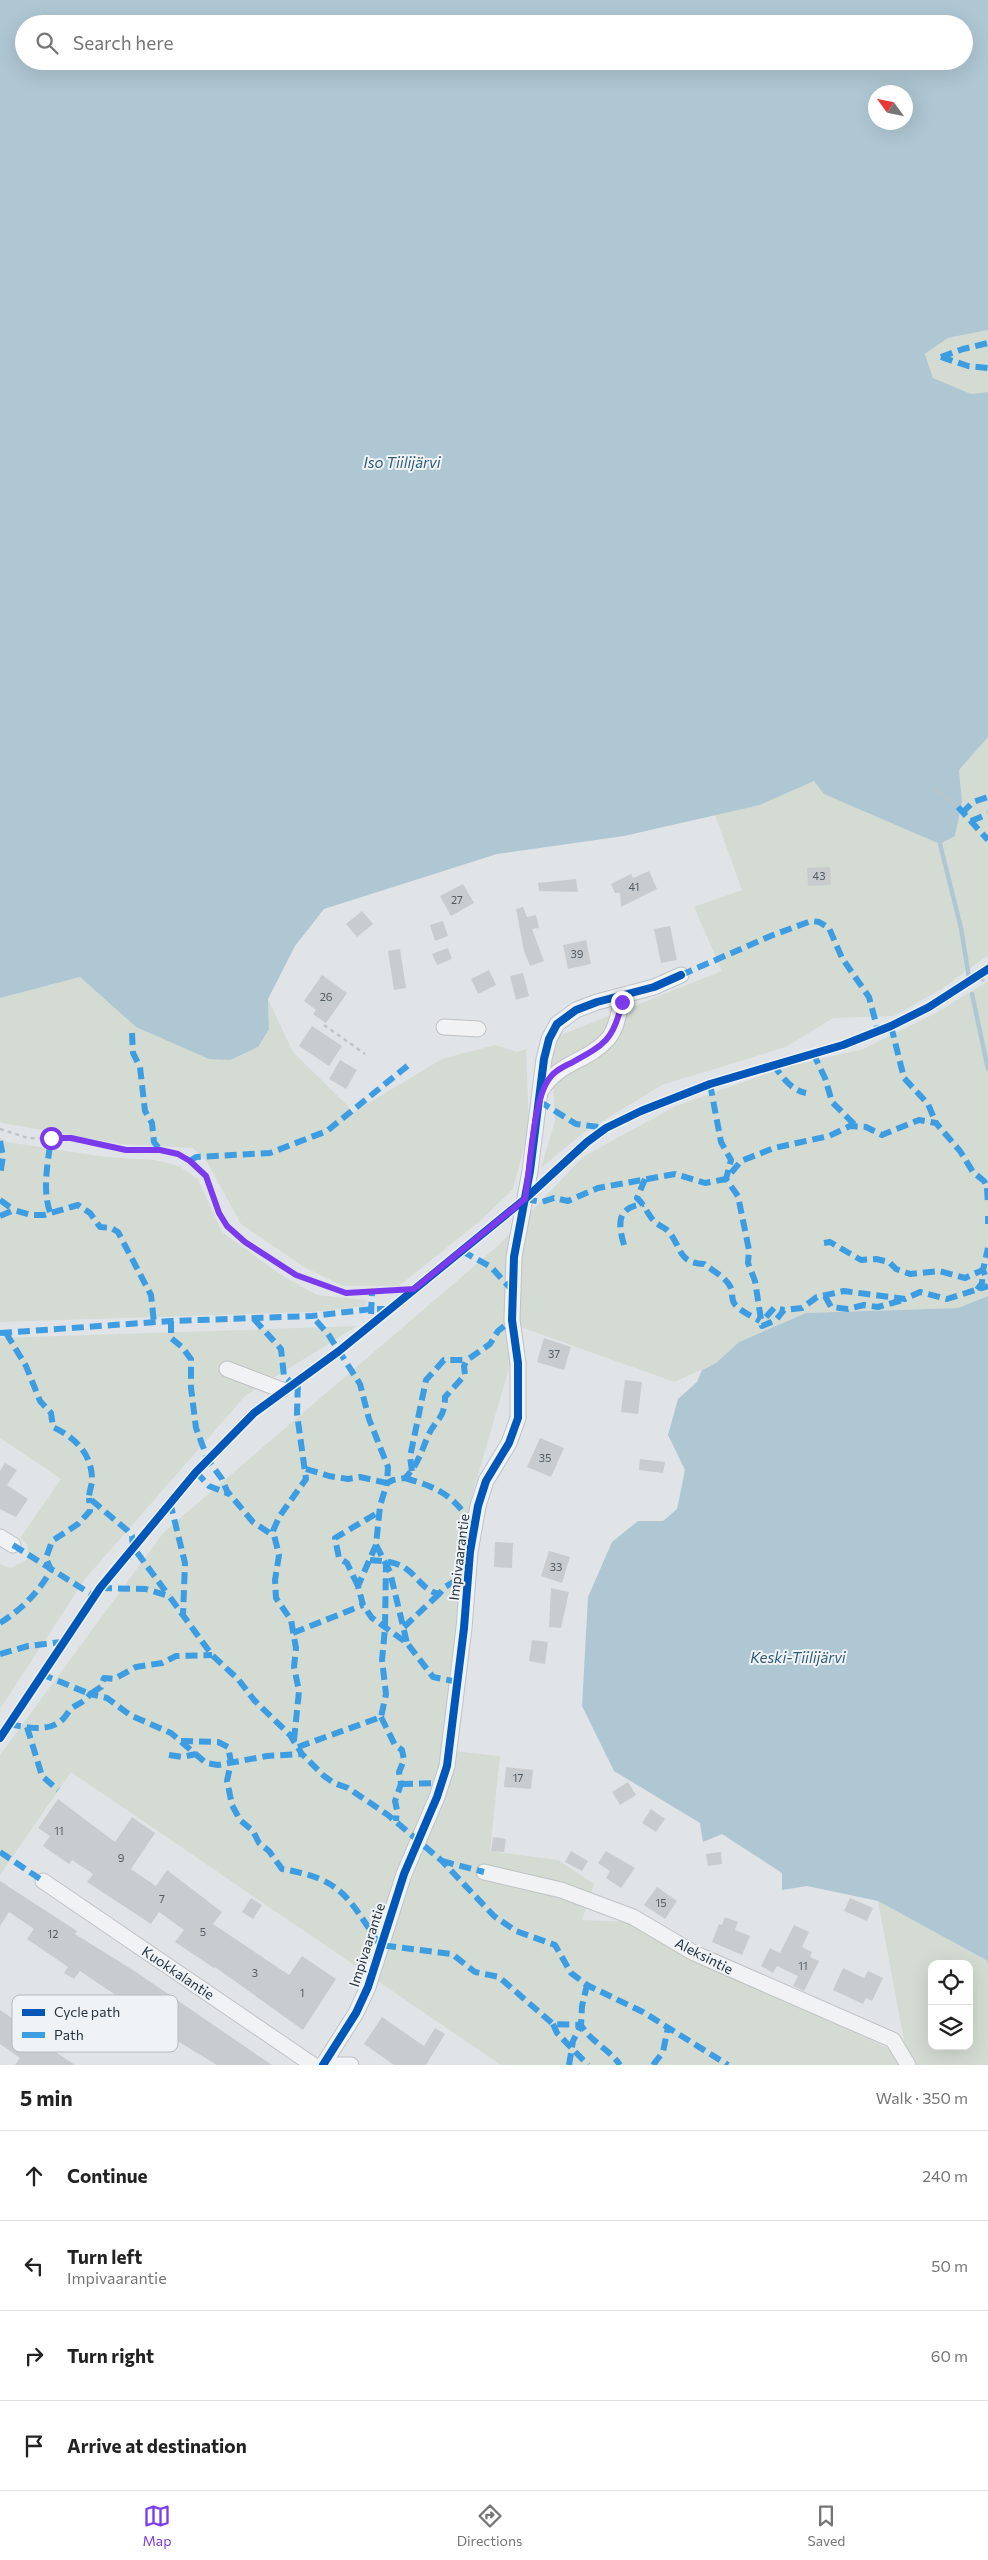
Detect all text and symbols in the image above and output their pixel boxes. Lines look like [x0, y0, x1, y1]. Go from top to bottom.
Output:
search box [15, 15, 973, 70]
icon: search [33, 29, 61, 57]
text: Search here [73, 31, 173, 54]
north arrow [868, 85, 913, 130]
water label: Iso Tiilijärvi [364, 453, 442, 471]
house number: 43 [813, 869, 825, 882]
house number: 41 [629, 880, 639, 893]
house number: 27 [451, 893, 463, 906]
house number: 39 [571, 947, 584, 960]
house number: 26 [320, 990, 333, 1003]
route end [611, 991, 634, 1014]
route start [40, 1127, 63, 1150]
house number: 37 [548, 1347, 560, 1360]
house number: 35 [539, 1451, 551, 1464]
street label: Impivaarantie [445, 1513, 472, 1601]
house number: 33 [550, 1560, 562, 1573]
water label: Keski-Tiilijärvi [750, 1648, 847, 1666]
house number: 17 [513, 1771, 523, 1784]
house number: 11 [54, 1824, 64, 1837]
house number: 9 [118, 1851, 125, 1864]
house number: 7 [159, 1892, 165, 1905]
house number: 15 [655, 1896, 667, 1909]
street label: Impivaarantie [345, 1901, 388, 1989]
house number: 5 [200, 1925, 206, 1938]
house number: 12 [48, 1927, 58, 1940]
street label: Aleksintie [672, 1934, 736, 1977]
street label: Kuokkalantie [139, 1942, 218, 2003]
house number: 11 [798, 1959, 808, 1972]
map controls [928, 1960, 973, 2050]
button: locate [928, 1960, 973, 2005]
house number: 3 [252, 1966, 258, 1979]
house number: 1 [300, 1986, 304, 1999]
legend [12, 1995, 178, 2052]
text: Cycle path [54, 2003, 120, 2020]
button: layers [928, 2005, 973, 2050]
text: Path [54, 2026, 84, 2043]
text: 5 min [20, 2085, 73, 2110]
text: Walk · 350 m [876, 2088, 968, 2107]
icon: ahead [20, 2162, 48, 2190]
text: Continue [67, 2164, 147, 2187]
text: 240 m [922, 2166, 968, 2185]
text: Turn left [67, 2245, 142, 2268]
icon: left [20, 2252, 48, 2280]
text: 50 m [931, 2256, 968, 2275]
text: Impivaarantie [67, 2268, 167, 2287]
icon: right [20, 2342, 48, 2370]
text: Turn right [67, 2344, 154, 2367]
text: 60 m [931, 2346, 968, 2365]
icon: arrive [20, 2432, 48, 2460]
text: Arrive at destination [67, 2434, 247, 2457]
tab: Map [143, 2502, 171, 2549]
tab: Directions [457, 2502, 522, 2549]
tab: Saved [808, 2502, 845, 2549]

